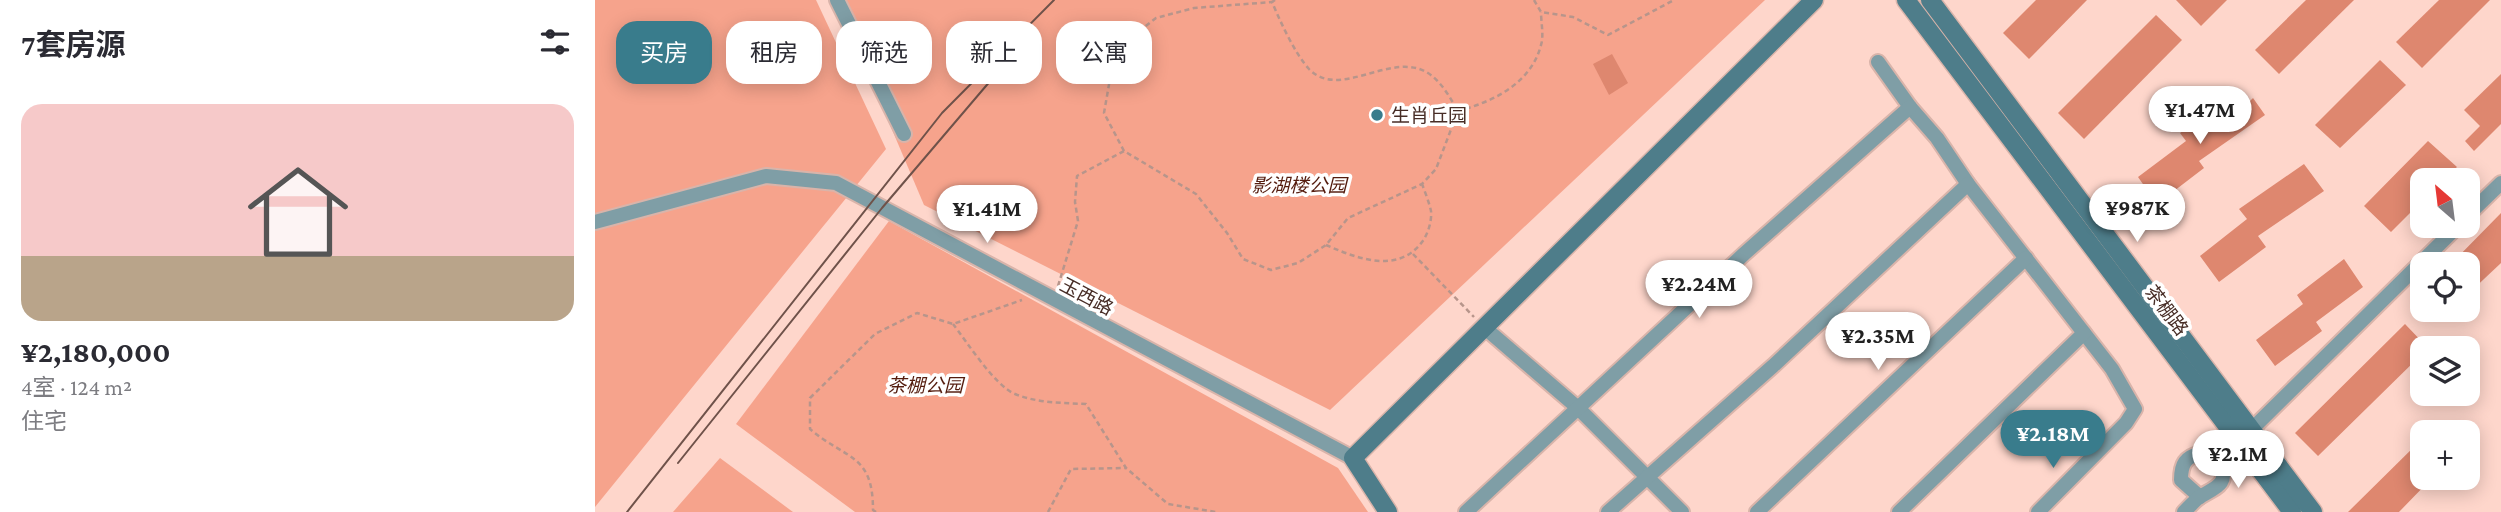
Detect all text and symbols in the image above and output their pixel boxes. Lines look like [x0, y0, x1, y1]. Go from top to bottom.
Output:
chip: 买房 [616, 21, 712, 84]
chip: 租房 [726, 21, 822, 84]
chip: 筛选 [836, 21, 932, 84]
chip: 新上 [946, 21, 1042, 84]
chip: 公寓 [1056, 21, 1152, 84]
icon: filters [536, 23, 574, 61]
text: 7套房源 [21, 28, 126, 61]
pin: ¥1.47M [2143, 86, 2257, 146]
text: ¥1.47M [2165, 96, 2235, 122]
place label: 生肖丘园 [1391, 105, 1467, 126]
marker: 生肖丘园 [1369, 107, 1385, 123]
icon: home [235, 149, 361, 275]
north arrow [2410, 168, 2480, 238]
map controls [2410, 168, 2480, 490]
park label: 影湖楼公园 [1251, 175, 1349, 196]
pin: ¥987K [2088, 184, 2186, 244]
pin: ¥1.41M [930, 186, 1044, 245]
text: ¥987K [2105, 194, 2169, 220]
text: ¥1.41M [953, 195, 1021, 221]
button: locate [2410, 252, 2480, 322]
pin: ¥2.24M [1642, 260, 1756, 320]
text: ¥2.24M [1661, 270, 1737, 296]
street label: 玉西路 [1057, 274, 1117, 319]
street label: 茶棚路 [2141, 281, 2192, 339]
pin: ¥2.35M [1821, 312, 1935, 372]
text: ¥2.35M [1841, 322, 1915, 348]
text: ¥2,180,000 [21, 335, 170, 368]
button: layers [2410, 336, 2480, 406]
text: 4室 · 124 m² [21, 374, 132, 400]
park label: 茶棚公园 [887, 375, 966, 396]
text: 住宅 [21, 408, 67, 434]
pin: ¥2.18M [1996, 410, 2110, 470]
text: ¥2.18M [2017, 420, 2089, 446]
button: + [2410, 420, 2480, 490]
pin: ¥2.1M [2189, 430, 2287, 490]
text: ¥2.1M [2208, 440, 2268, 466]

